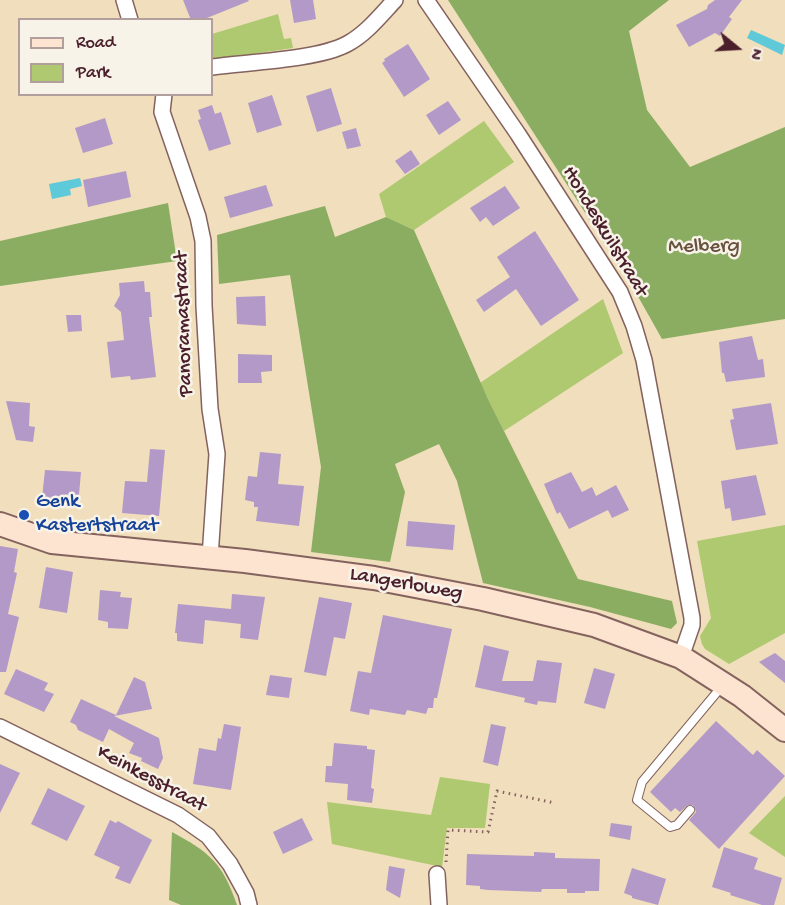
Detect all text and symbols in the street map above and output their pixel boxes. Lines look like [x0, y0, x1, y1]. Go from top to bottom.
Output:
legend [18, 18, 213, 96]
north arrow [707, 18, 767, 78]
text: Road [76, 33, 115, 54]
text: N [744, 46, 765, 62]
text: Park [76, 63, 110, 84]
street label: Hondeskuilstraat [555, 162, 653, 302]
park label: Melberg [668, 235, 740, 261]
street label: Panoramastraat [170, 251, 200, 397]
place label: Genk Kastertstraat [36, 490, 158, 540]
marker: Genk Kastertstraat [17, 508, 31, 522]
street label: Langerloweg [348, 563, 464, 607]
street label: Keinkesstraat [92, 741, 210, 819]

